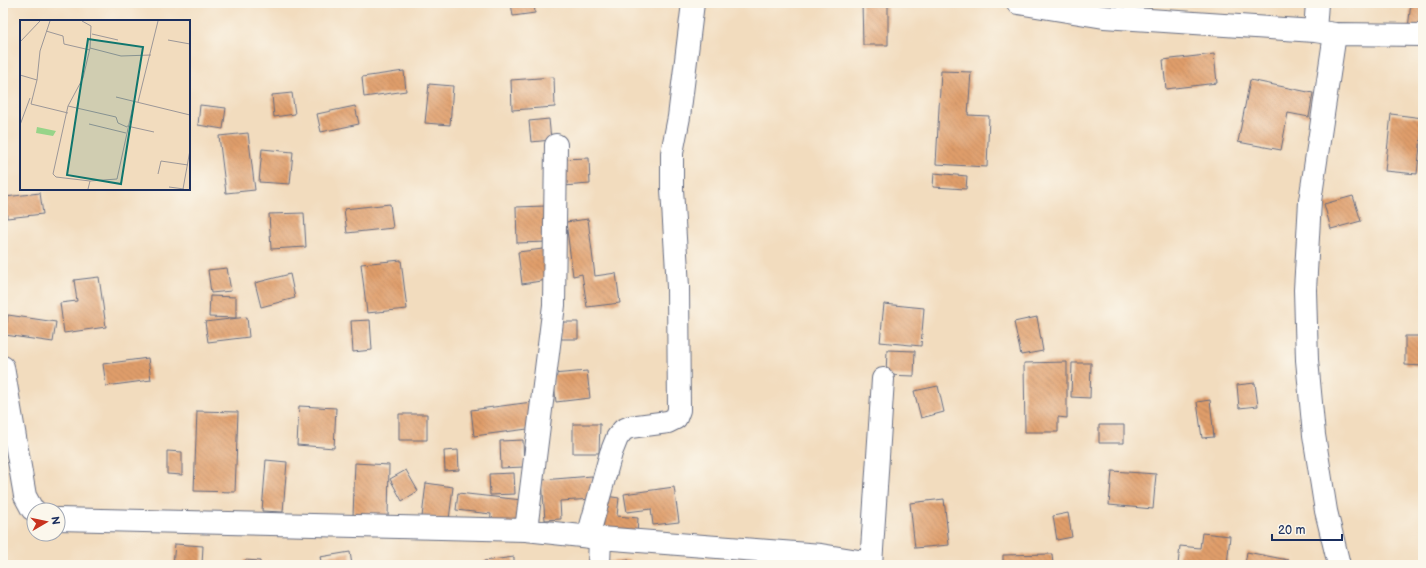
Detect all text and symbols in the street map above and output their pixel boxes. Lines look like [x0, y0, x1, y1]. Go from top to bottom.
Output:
inset map [20, 20, 190, 190]
north arrow [26, 502, 66, 542]
text: N [48, 515, 62, 526]
scale bar [1272, 516, 1342, 542]
text: 20 m [1278, 523, 1305, 538]

